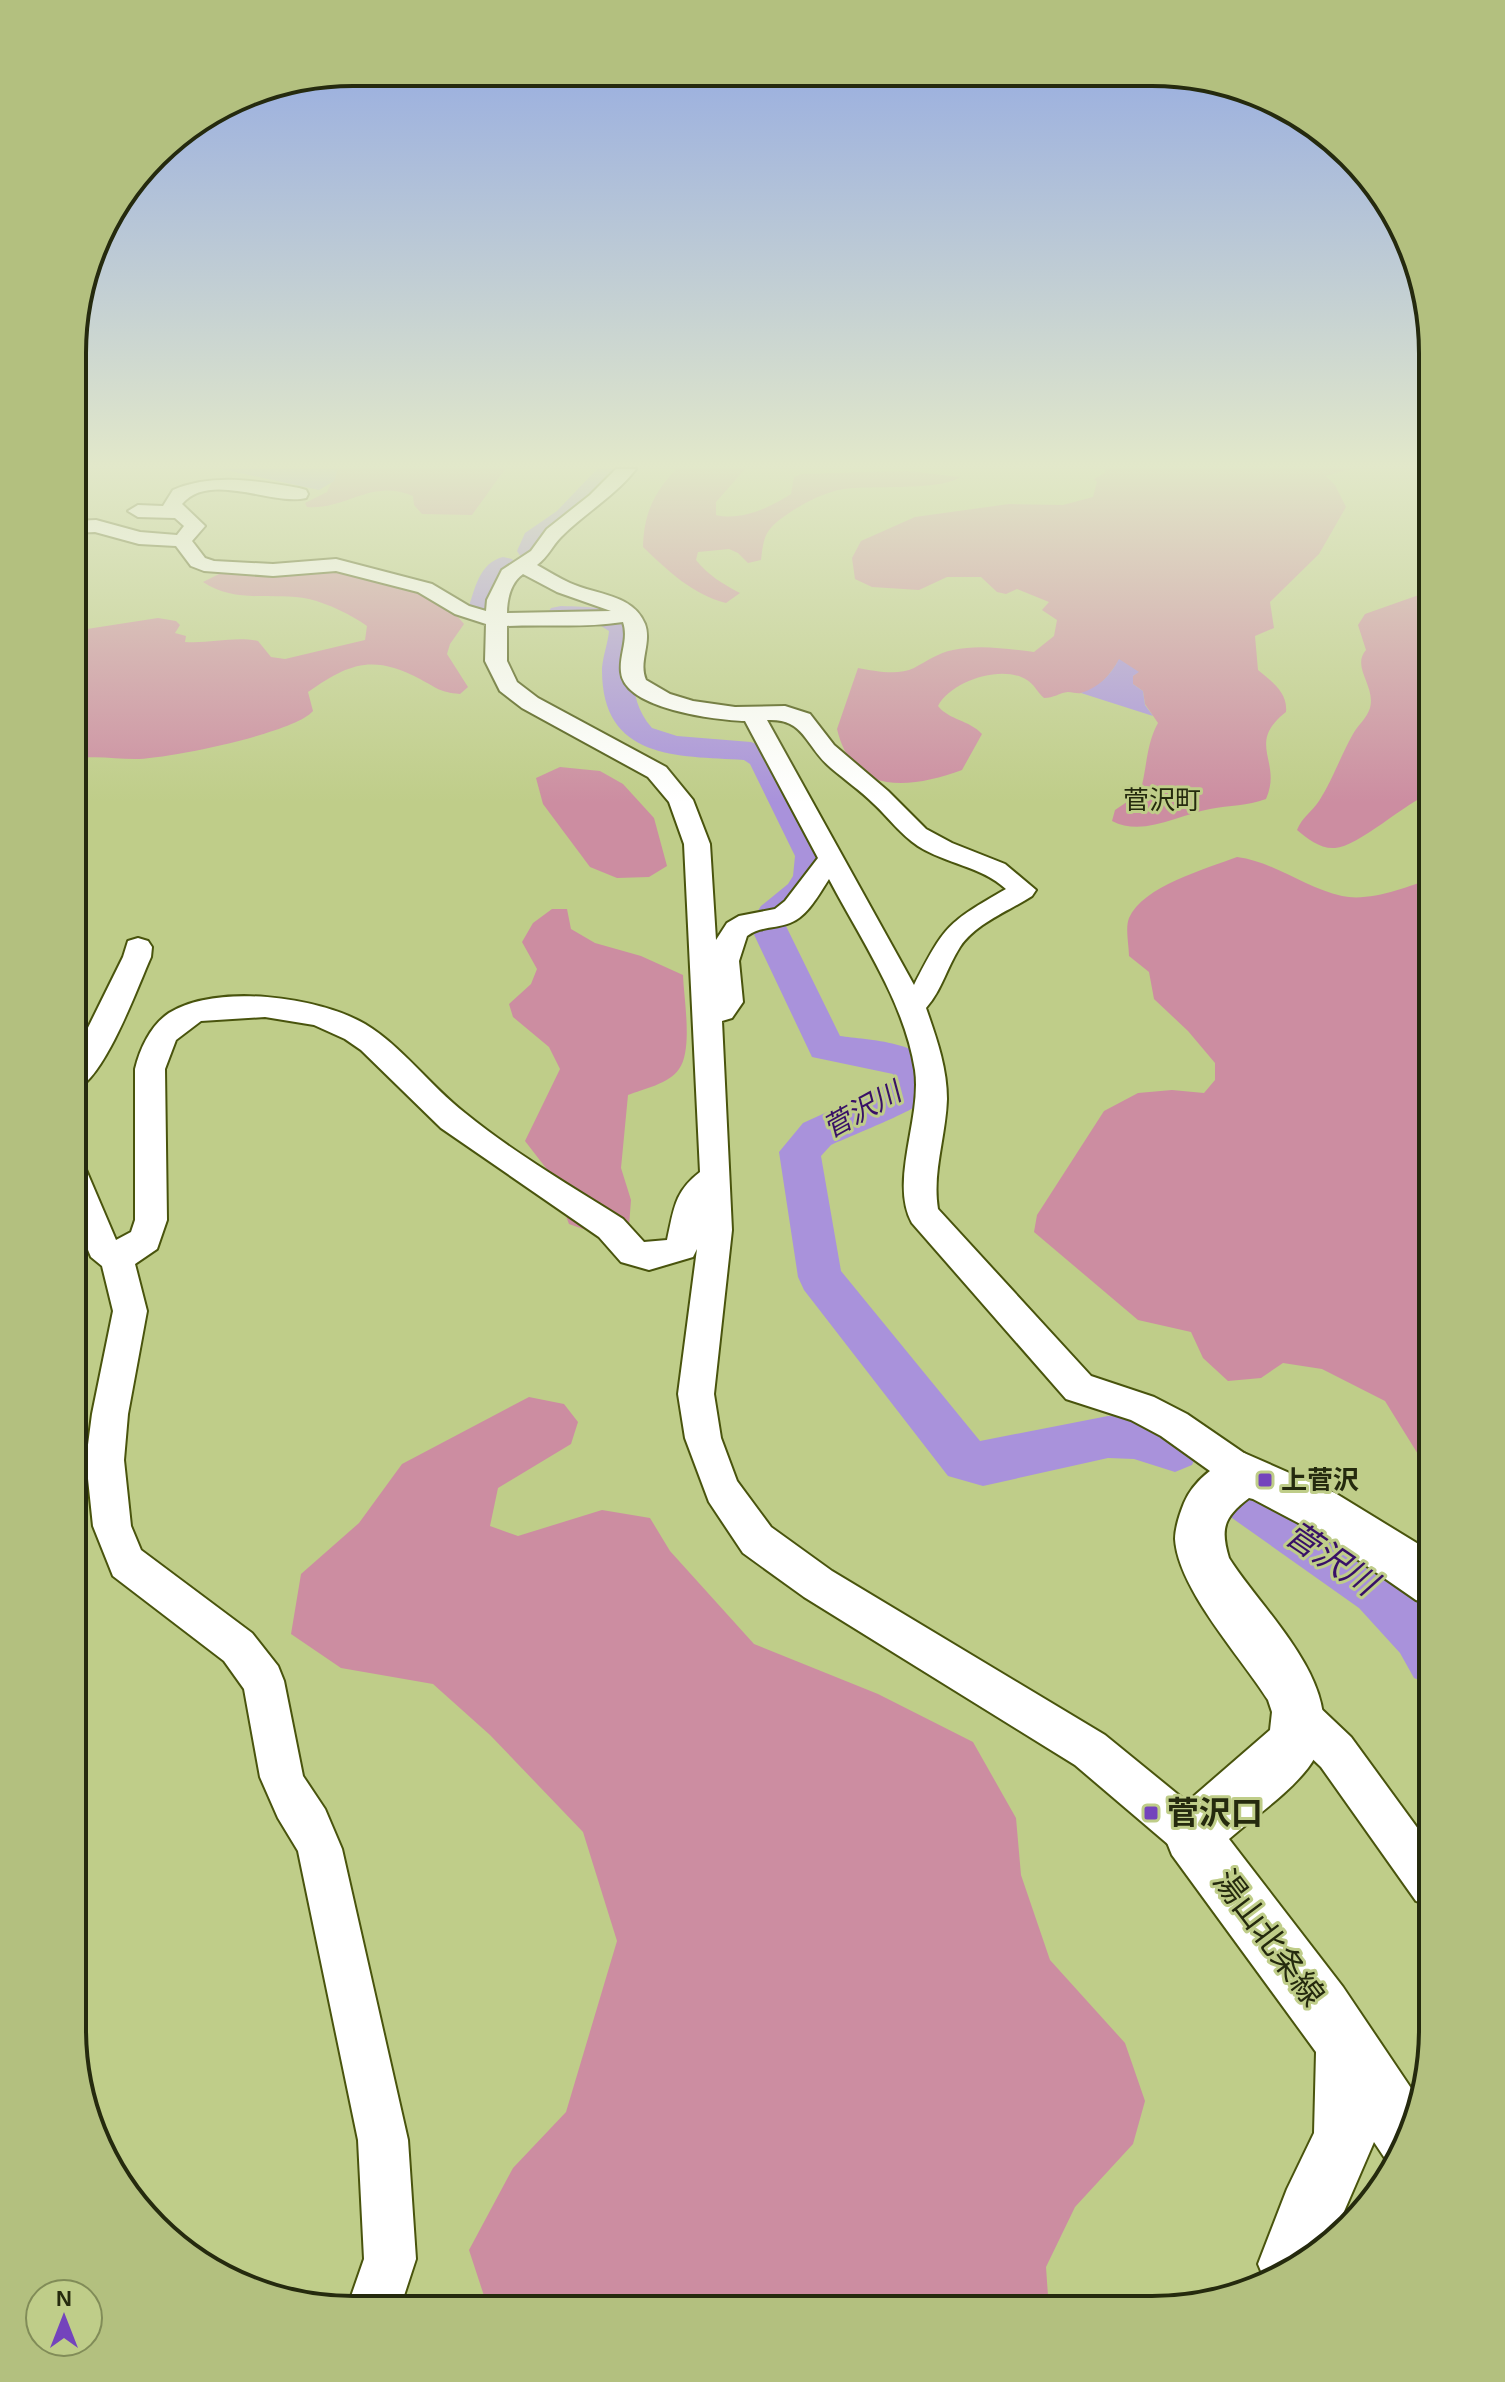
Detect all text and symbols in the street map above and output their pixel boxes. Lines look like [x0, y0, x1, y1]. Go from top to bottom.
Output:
district label: 菅沢町 [1123, 785, 1201, 815]
water label: 菅沢川 [818, 1075, 909, 1144]
place label: 上菅沢 [1281, 1465, 1359, 1495]
marker: 上菅沢 [1256, 1471, 1274, 1489]
water label: 菅沢川 [1278, 1514, 1386, 1604]
place label: 菅沢口 [1167, 1795, 1263, 1831]
marker: 菅沢口 [1142, 1804, 1160, 1822]
street label: 湯山北条線 [1206, 1863, 1332, 2013]
north arrow [24, 2278, 104, 2358]
text: N [56, 2286, 72, 2311]

